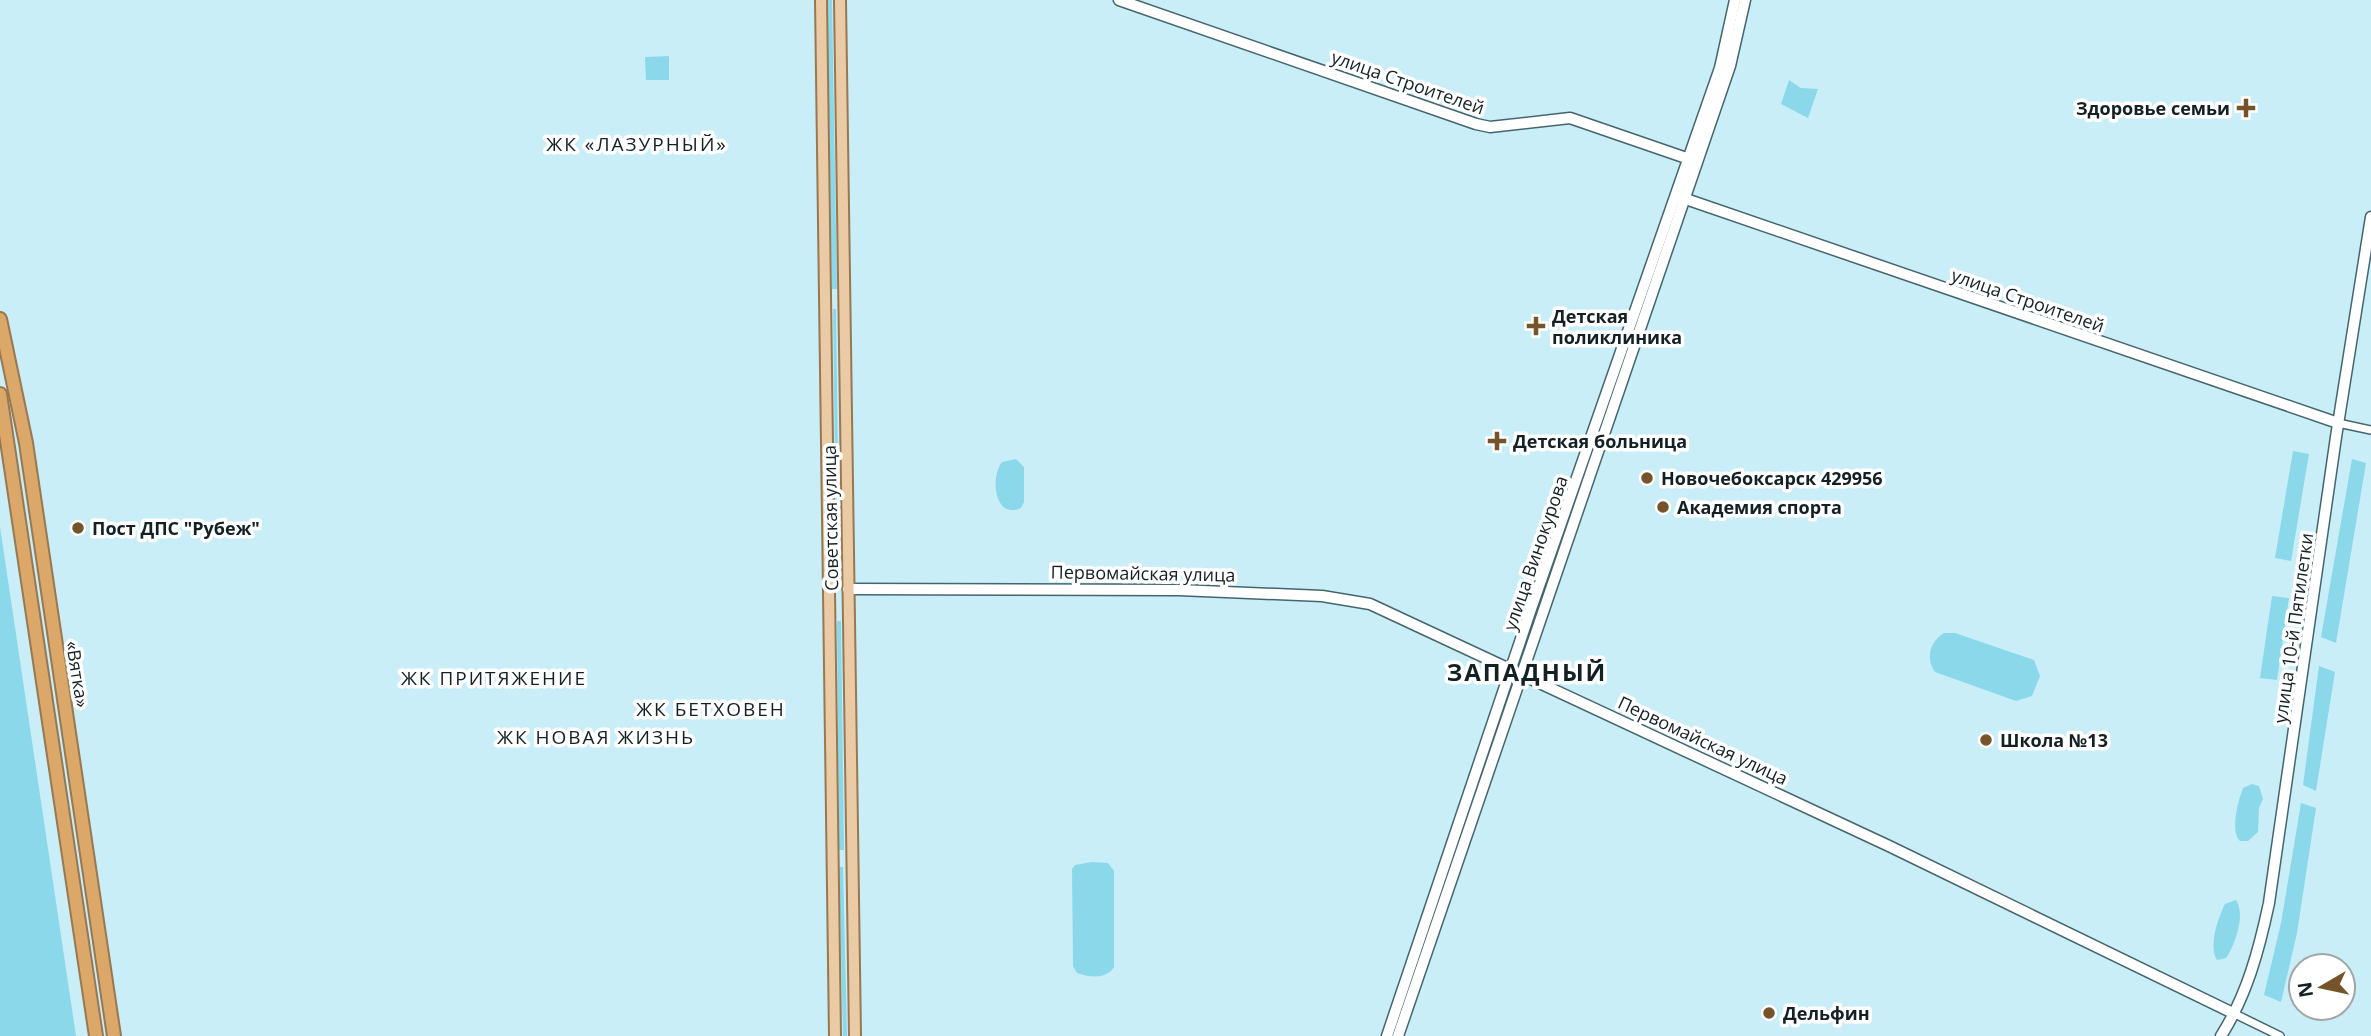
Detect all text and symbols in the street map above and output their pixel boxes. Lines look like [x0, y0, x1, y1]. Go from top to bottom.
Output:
street label: улица Строителей [1328, 45, 1488, 119]
place label: Здоровье семьи [2076, 96, 2230, 120]
marker: Здоровье семьи [2236, 98, 2256, 118]
district label: ЖК «ЛАЗУРНЫЙ» [546, 131, 728, 157]
street label: улица Строителей [1948, 263, 2108, 337]
place label: Детская поликлиника [1552, 304, 1682, 349]
marker: Детская поликлиника [1526, 316, 1546, 336]
place label: Детская больница [1513, 429, 1687, 453]
marker: Детская больница [1487, 431, 1507, 451]
street label: Советская улица [817, 445, 843, 591]
place label: Новочебоксарск 429956 [1661, 466, 1883, 490]
marker: Новочебоксарск 429956 [1639, 470, 1655, 486]
street label: улица Винокурова [1497, 472, 1573, 634]
place label: Академия спорта [1677, 495, 1842, 519]
marker: Академия спорта [1655, 499, 1671, 515]
place label: Пост ДПС "Рубеж" [92, 516, 260, 540]
marker: Пост ДПС "Рубеж" [70, 520, 86, 536]
street label: улица 10-й Пятилетки [2268, 531, 2318, 725]
street label: Первомайская улица [1050, 559, 1236, 587]
street label: «Вятка» [61, 639, 95, 709]
district label: ЗАПАДНЫЙ [1447, 655, 1607, 688]
district label: ЖК ПРИТЯЖЕНИЕ [401, 665, 587, 691]
street label: Первомайская улица [1614, 690, 1792, 790]
district label: ЖК БЕТХОВЕН [636, 696, 786, 722]
district label: ЖК НОВАЯ ЖИЗНЬ [497, 724, 695, 750]
place label: Школа №13 [2000, 728, 2108, 752]
marker: Школа №13 [1978, 732, 1994, 748]
north arrow [2287, 952, 2357, 1022]
text: N [2291, 980, 2319, 999]
place label: Дельфин [1783, 1001, 1870, 1025]
marker: Дельфин [1761, 1005, 1777, 1021]

